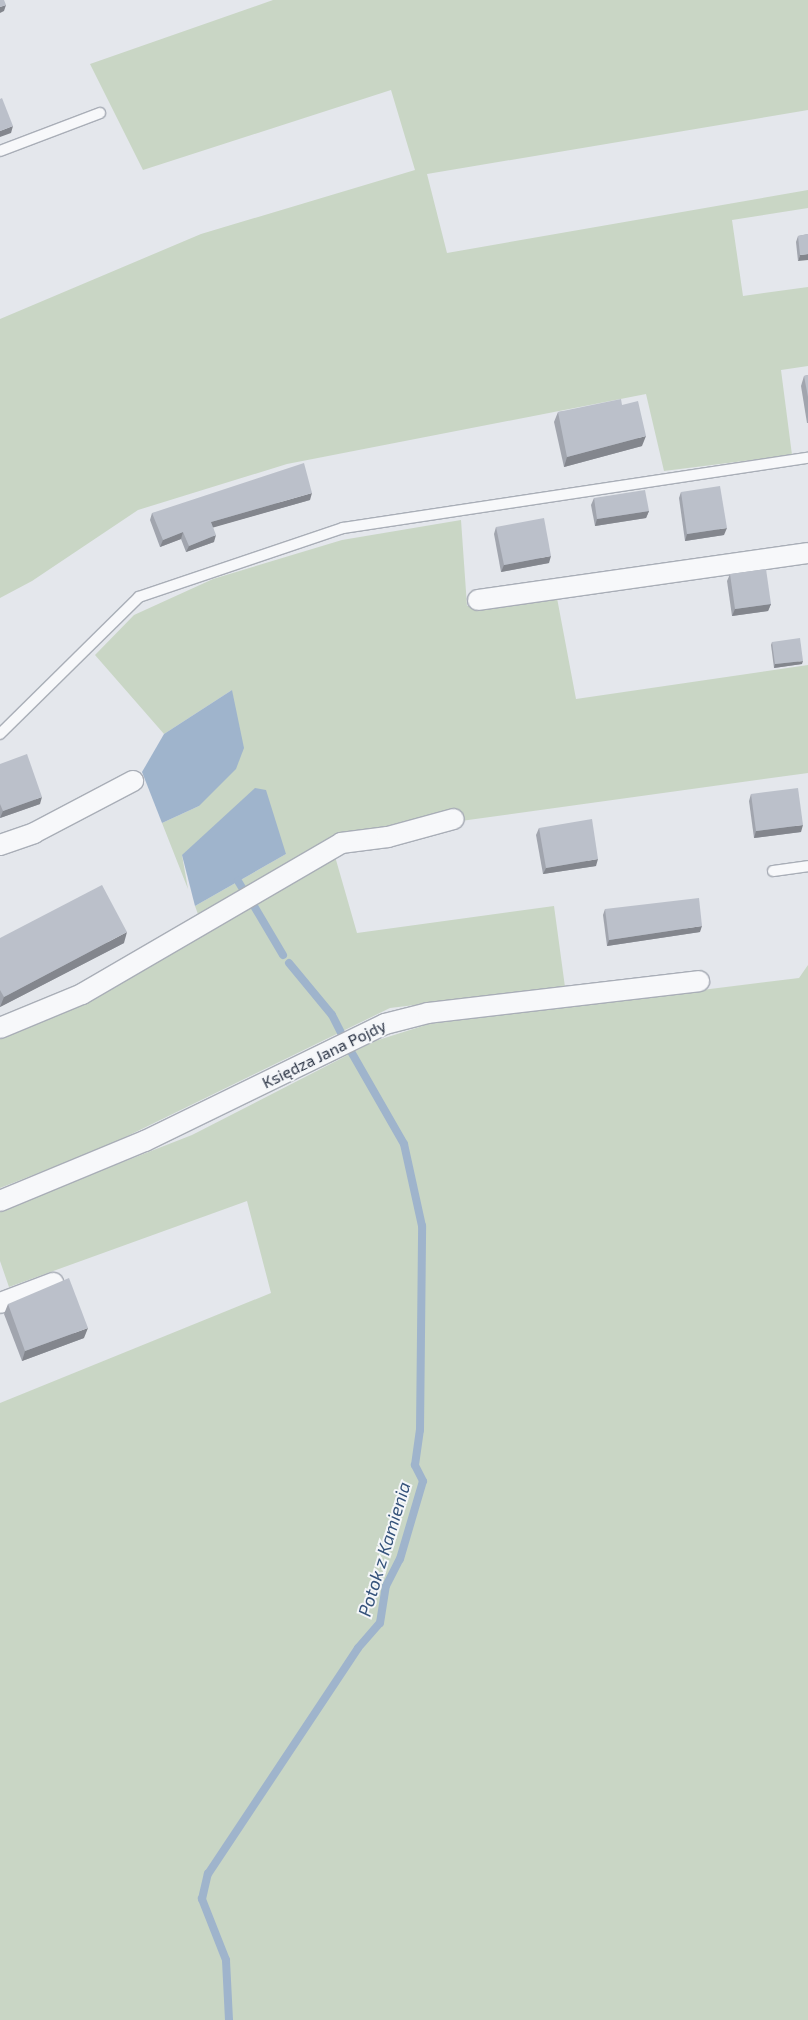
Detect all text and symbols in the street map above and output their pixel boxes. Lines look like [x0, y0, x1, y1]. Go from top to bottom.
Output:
street label: Księdza Jana Pojdy [259, 1016, 389, 1092]
water label: Potok z Kamienia [353, 1479, 415, 1619]

